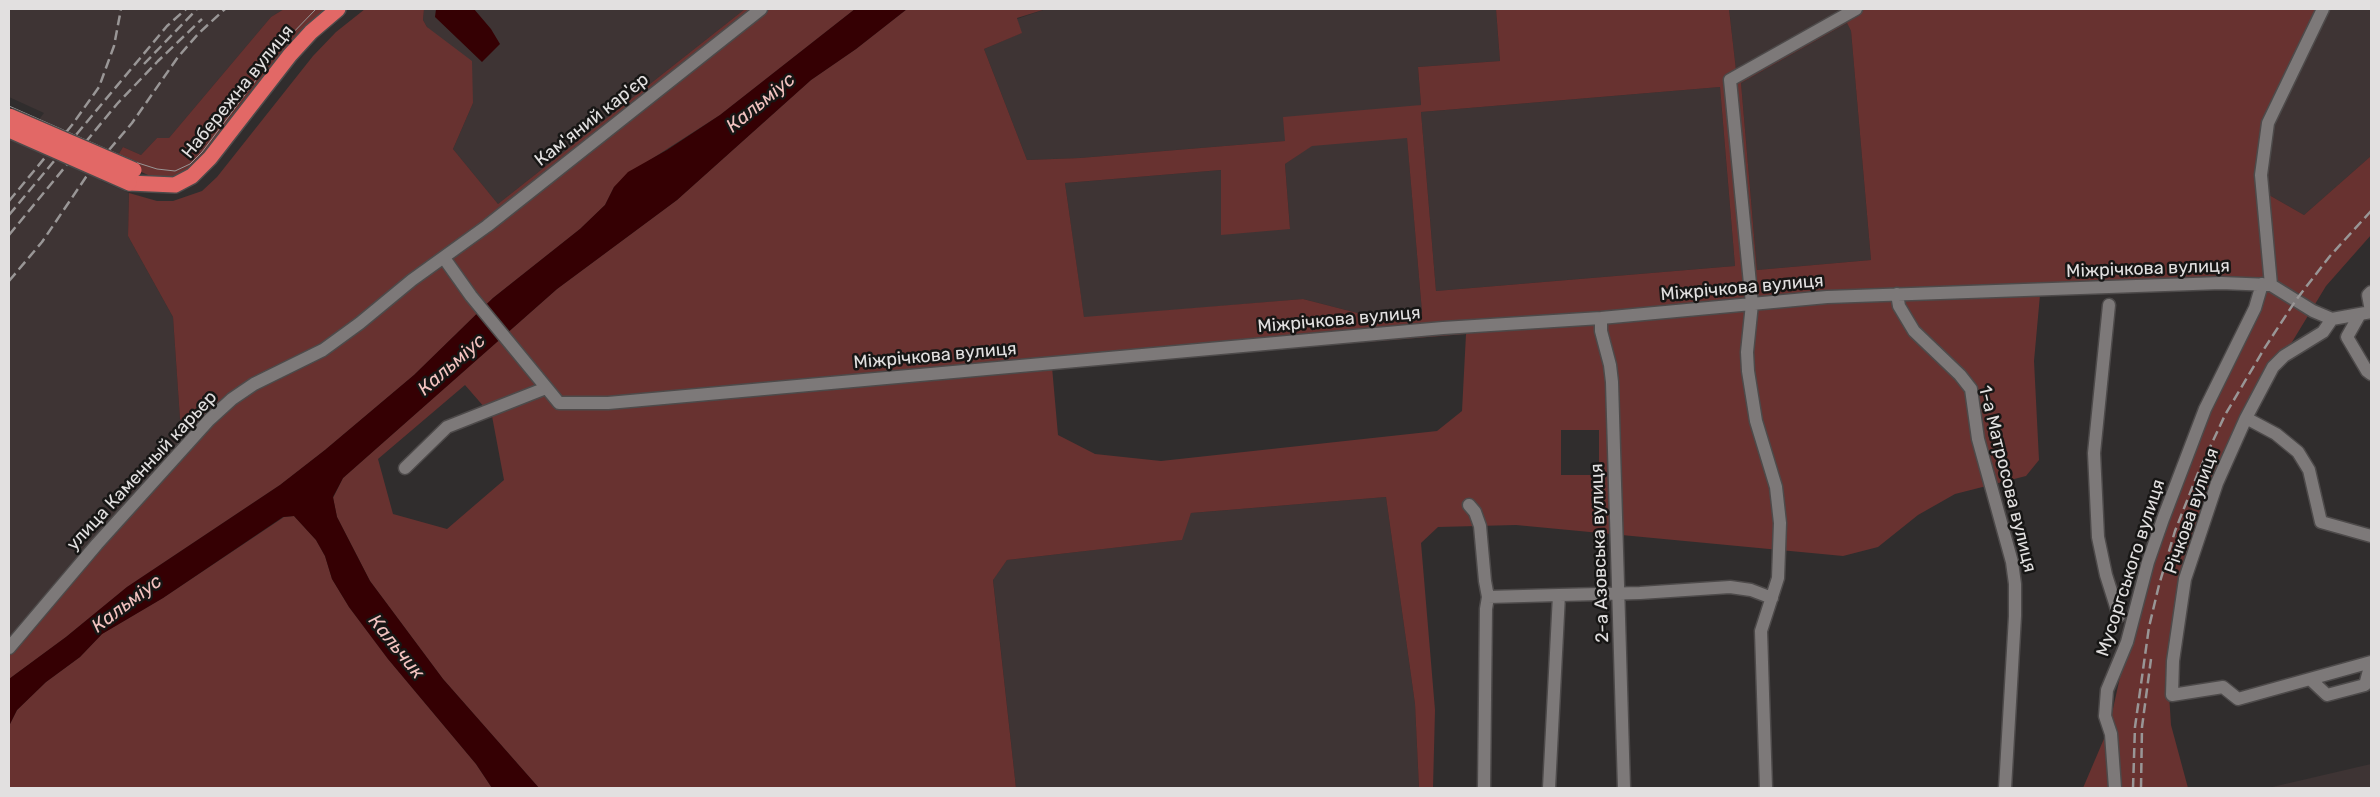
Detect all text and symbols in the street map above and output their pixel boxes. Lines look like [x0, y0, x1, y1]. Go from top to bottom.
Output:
street label: Набережна вулиця [178, 21, 298, 163]
water label: Кальміус [722, 68, 800, 138]
street label: Кам'яний кар'єр [531, 69, 653, 171]
street label: Міжрічкова вулиця [2066, 255, 2230, 283]
street label: Міжрічкова вулиця [1659, 270, 1825, 306]
street label: Міжрічкова вулиця [1256, 302, 1422, 338]
water label: Кальміус [413, 329, 491, 401]
street label: Міжрічкова вулиця [852, 338, 1018, 374]
street label: 1-а Матросова вулиця [1973, 383, 2041, 575]
street label: улица Каменный карьер [62, 387, 222, 555]
street label: Річкова вулиця [2160, 445, 2224, 577]
street label: 2-а Азовська вулиця [1586, 463, 1614, 643]
street label: Мусоргського вулиця [2092, 477, 2170, 659]
water label: Кальміус [87, 570, 167, 638]
water label: Кальчик [363, 610, 429, 684]

